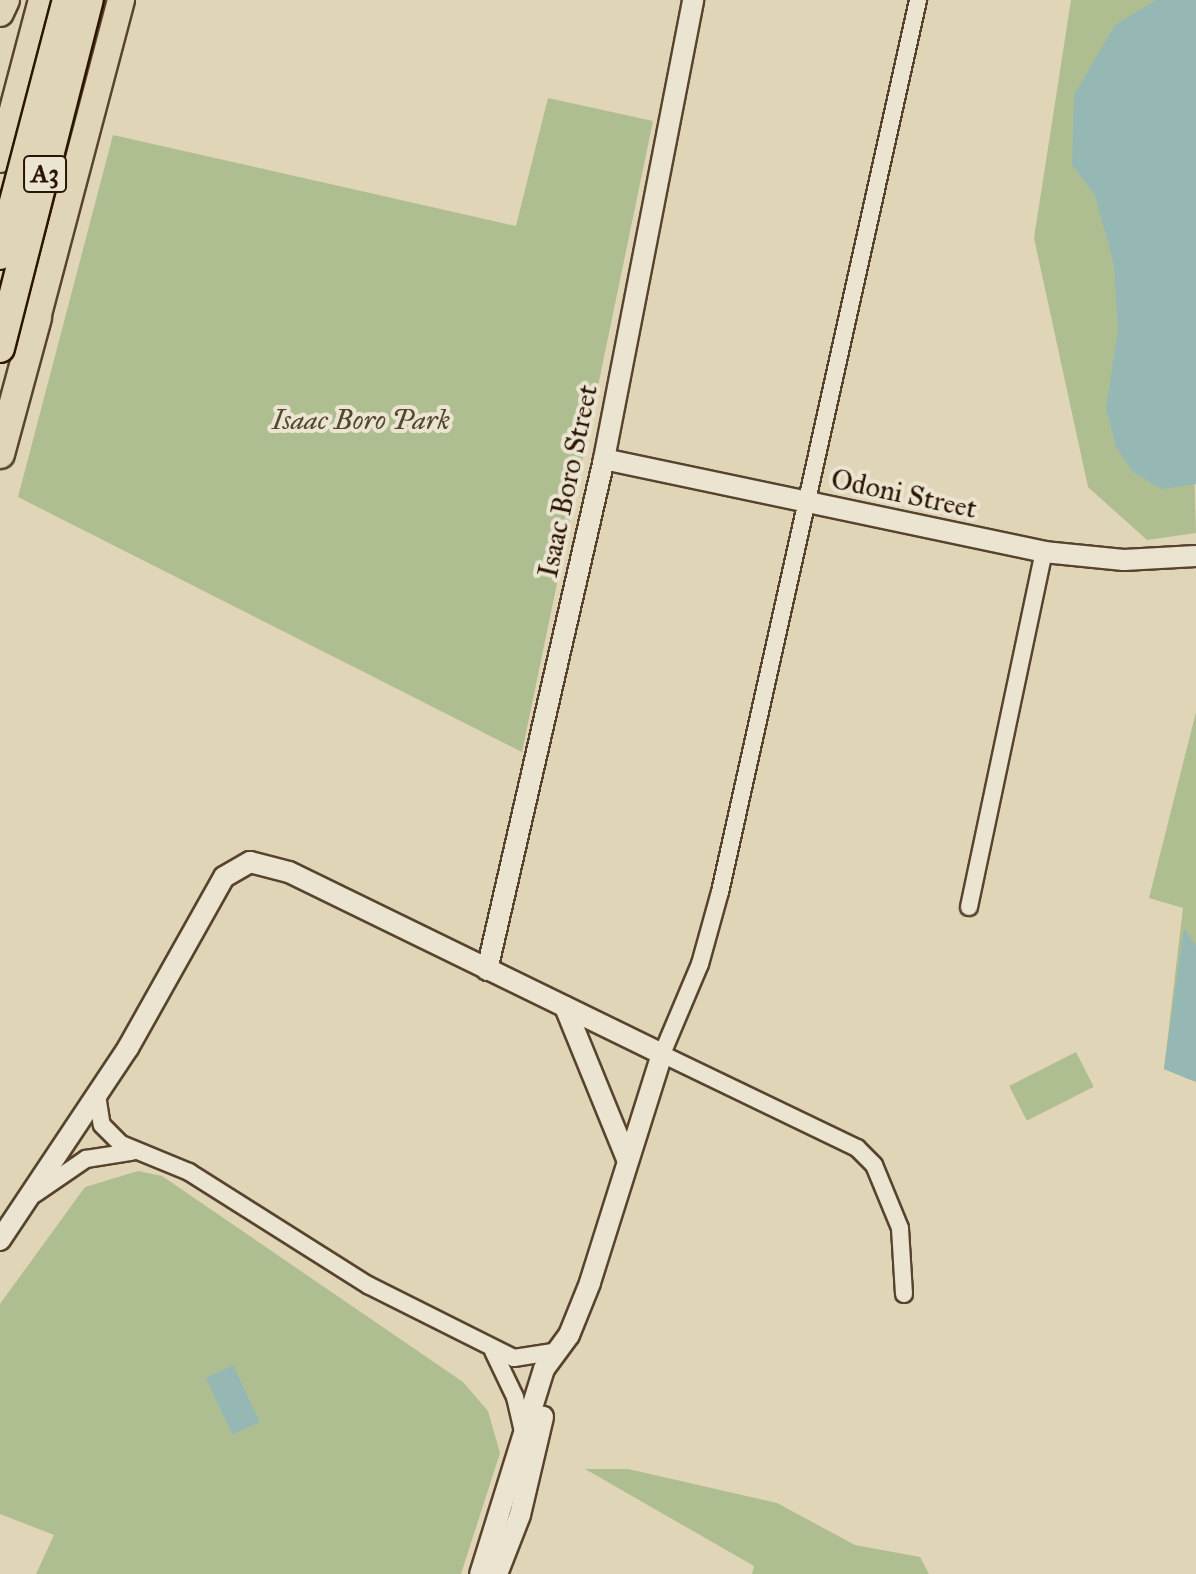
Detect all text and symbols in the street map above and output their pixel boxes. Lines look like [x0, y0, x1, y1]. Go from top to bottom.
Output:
road number: A3 [23, 152, 67, 196]
street label: Isaac Boro Street [531, 381, 605, 581]
park label: Isaac Boro Park [272, 403, 450, 437]
street label: Odoni Street [828, 462, 980, 526]

